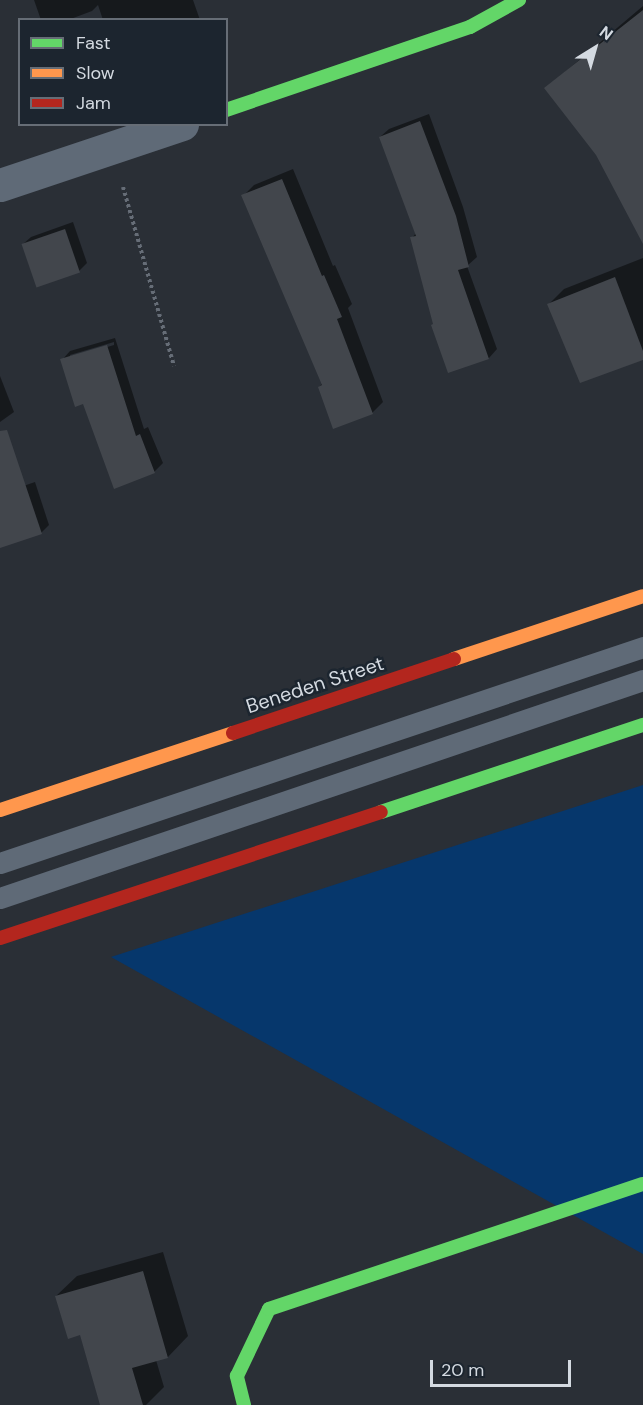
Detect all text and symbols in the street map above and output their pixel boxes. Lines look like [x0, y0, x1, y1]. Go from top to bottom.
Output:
legend [18, 18, 228, 126]
north arrow [565, 18, 625, 78]
text: N [595, 21, 617, 45]
text: Fast [76, 31, 111, 55]
text: Slow [76, 61, 115, 85]
text: Jam [76, 91, 111, 115]
street label: Beneden Street [243, 651, 387, 719]
scale bar [433, 1348, 574, 1386]
text: 20 m [441, 1358, 484, 1382]

